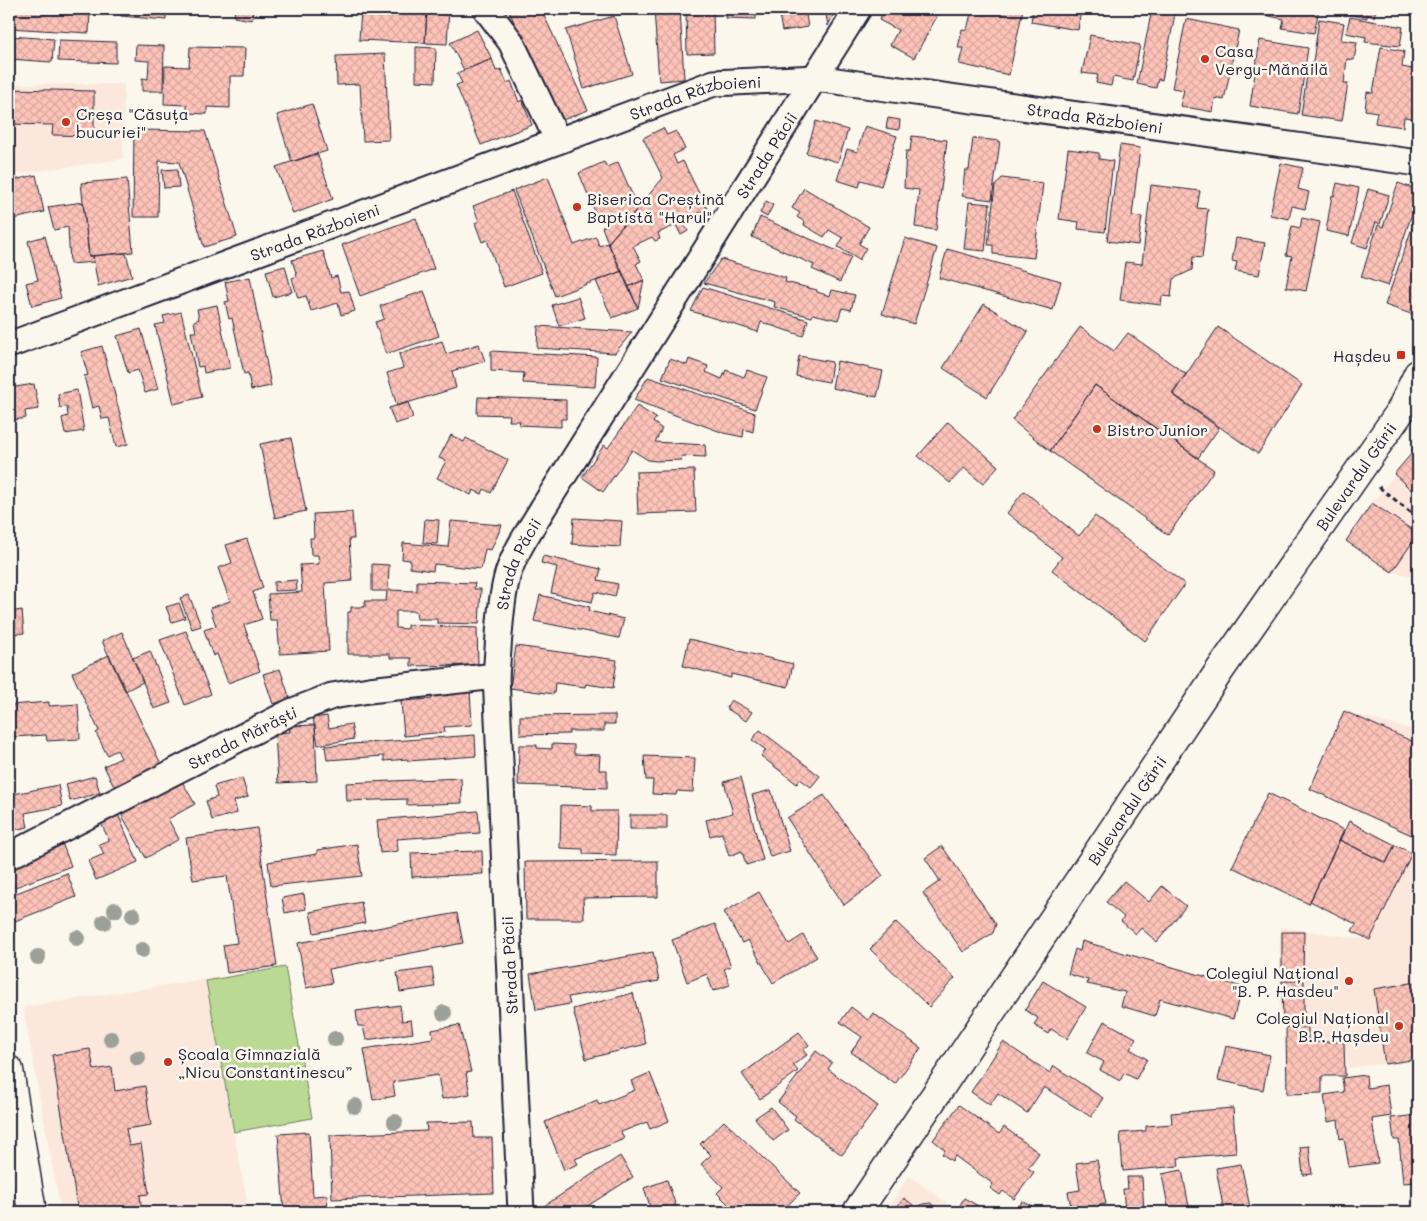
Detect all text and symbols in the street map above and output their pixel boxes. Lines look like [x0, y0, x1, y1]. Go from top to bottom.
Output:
place label: Casa Vergu-Mănăilă [1215, 40, 1328, 79]
marker: Casa Vergu-Mănăilă [1199, 53, 1211, 65]
street label: Strada Războieni [626, 70, 762, 124]
street label: Strada Războieni [1026, 98, 1164, 137]
place label: Creșa "Căsuța bucuriei" [76, 103, 189, 142]
street label: Strada Păcii [731, 108, 801, 202]
marker: Creșa "Căsuța bucuriei" [60, 116, 72, 128]
place label: Biserica Creștină Baptistă "Harul" [587, 188, 725, 227]
street label: Strada Războieni [247, 198, 382, 265]
marker: Biserica Creștină Baptistă "Harul" [571, 201, 583, 213]
place label: Hașdeu [1333, 345, 1391, 367]
marker: Hașdeu [1395, 349, 1407, 361]
street label: Bulevardul Gării [1311, 418, 1400, 534]
place label: Bistro Junior [1107, 419, 1208, 440]
marker: Bistro Junior [1091, 423, 1103, 435]
street label: Strada Păcii [491, 514, 545, 611]
street label: Strada Mărăști [184, 700, 300, 773]
street label: Bulevardul Gării [1082, 751, 1170, 868]
street label: Strada Păcii [496, 915, 522, 1015]
place label: Colegiul Național "B. P. Hasdeu" [1206, 962, 1339, 1001]
marker: Colegiul Național "B. P. Hasdeu" [1343, 975, 1355, 987]
place label: Colegiul Național B.P. Hașdeu [1256, 1007, 1389, 1047]
marker: Colegiul Național B.P. Hașdeu [1393, 1020, 1405, 1032]
place label: Școala Gimnazială „Nicu Constantinescu” [178, 1043, 353, 1082]
marker: Școala Gimnazială „Nicu Constantinescu” [162, 1056, 174, 1068]

